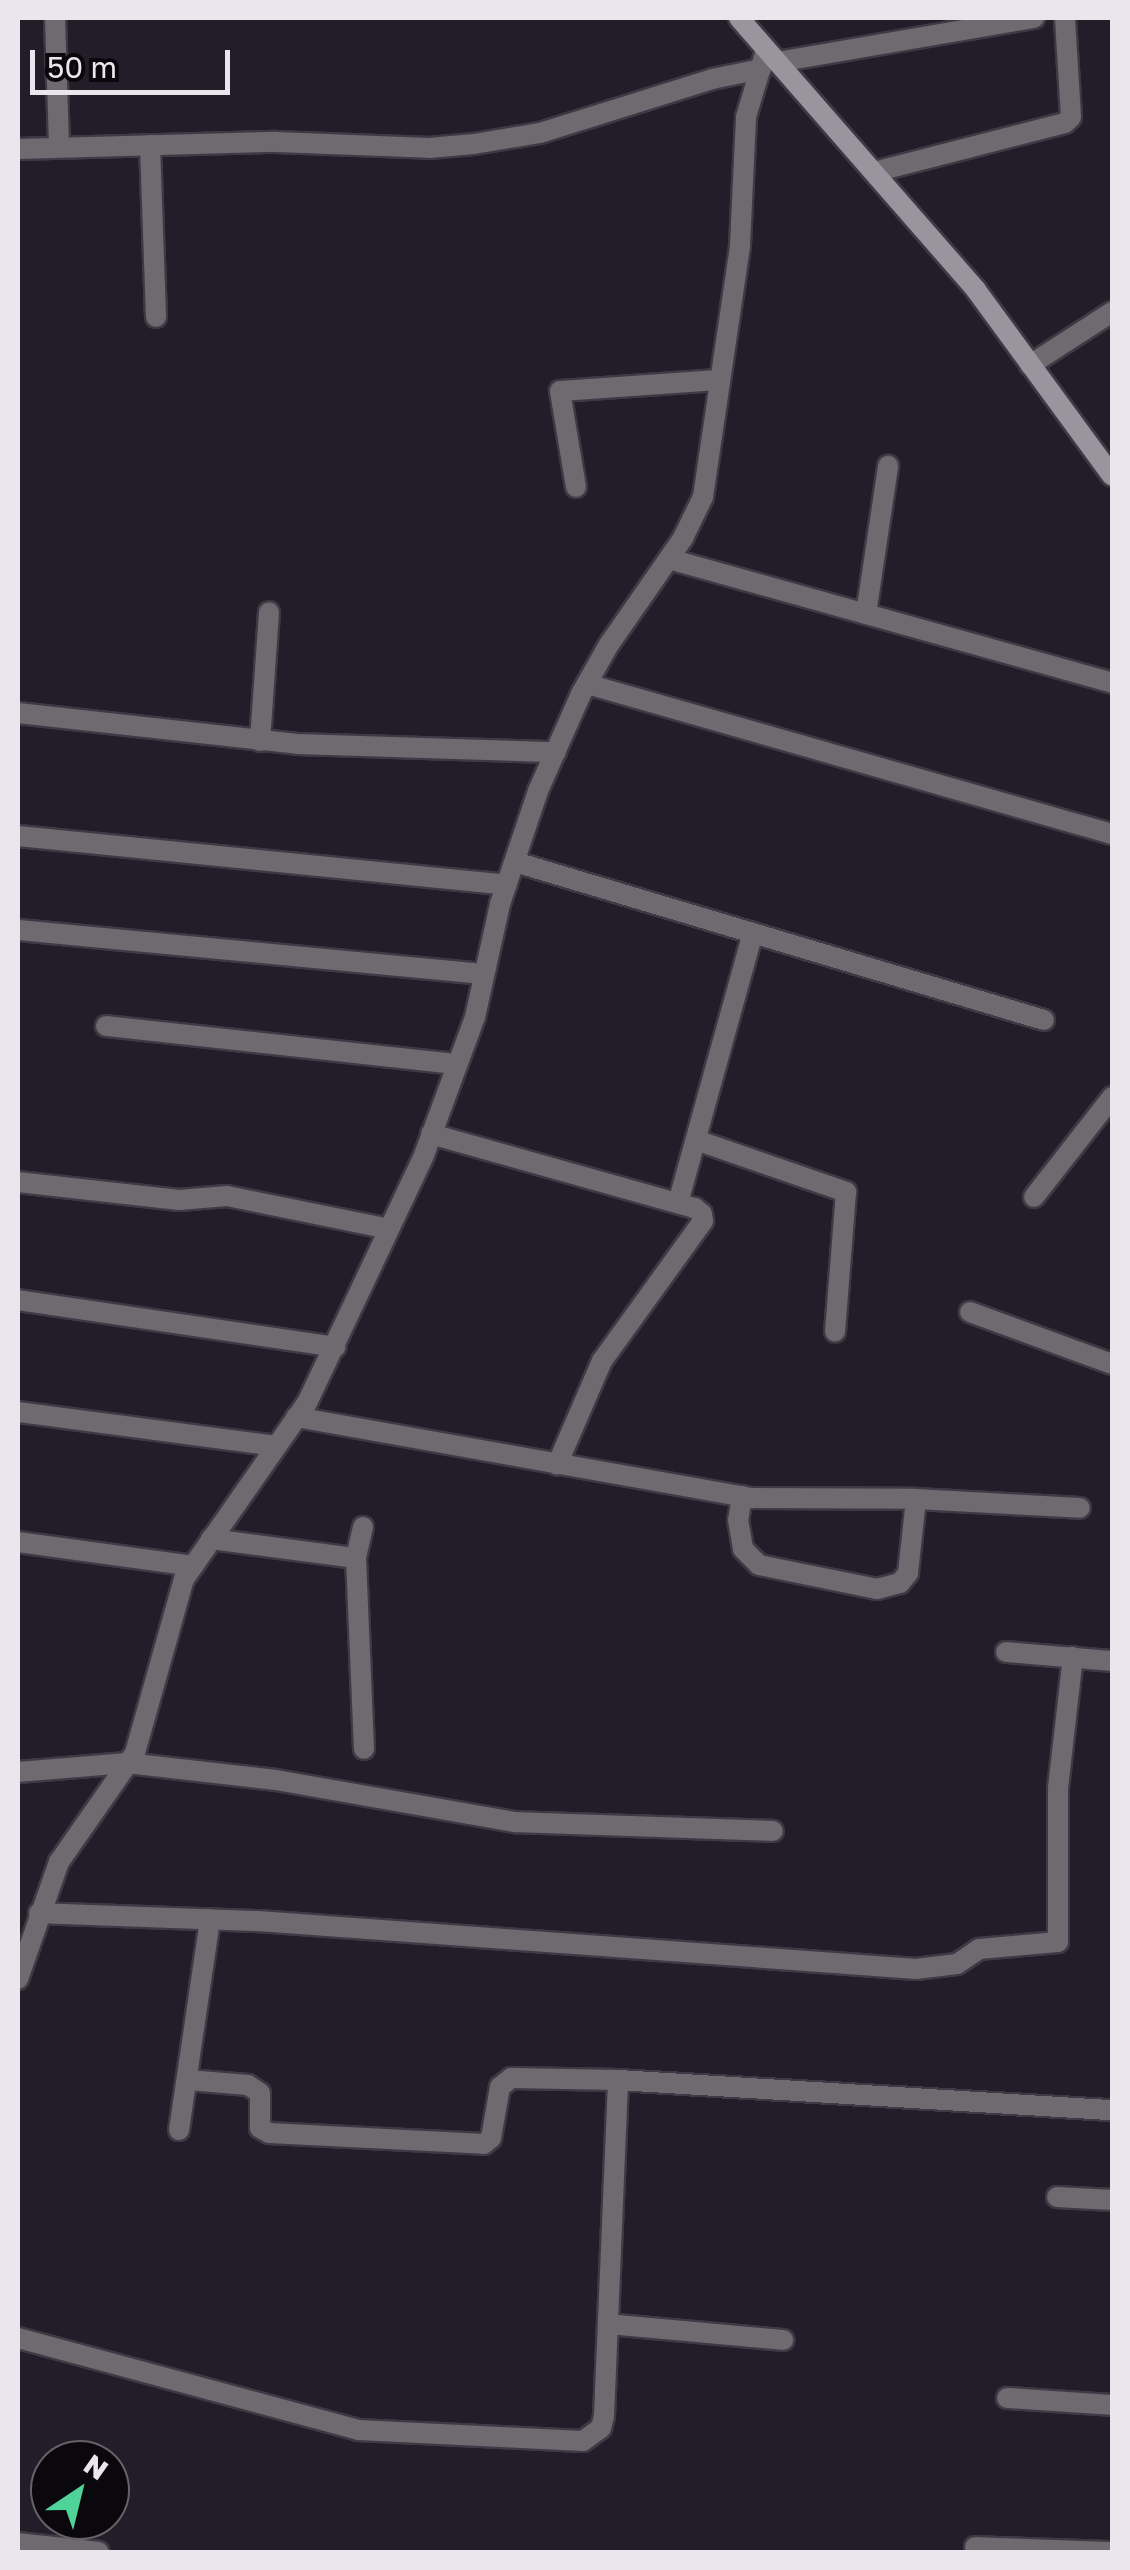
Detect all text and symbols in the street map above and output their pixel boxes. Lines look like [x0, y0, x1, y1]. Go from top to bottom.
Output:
scale bar [35, 30, 235, 92]
text: 50 m [47, 49, 117, 85]
north arrow [30, 2440, 130, 2540]
text: N [78, 2447, 115, 2486]

